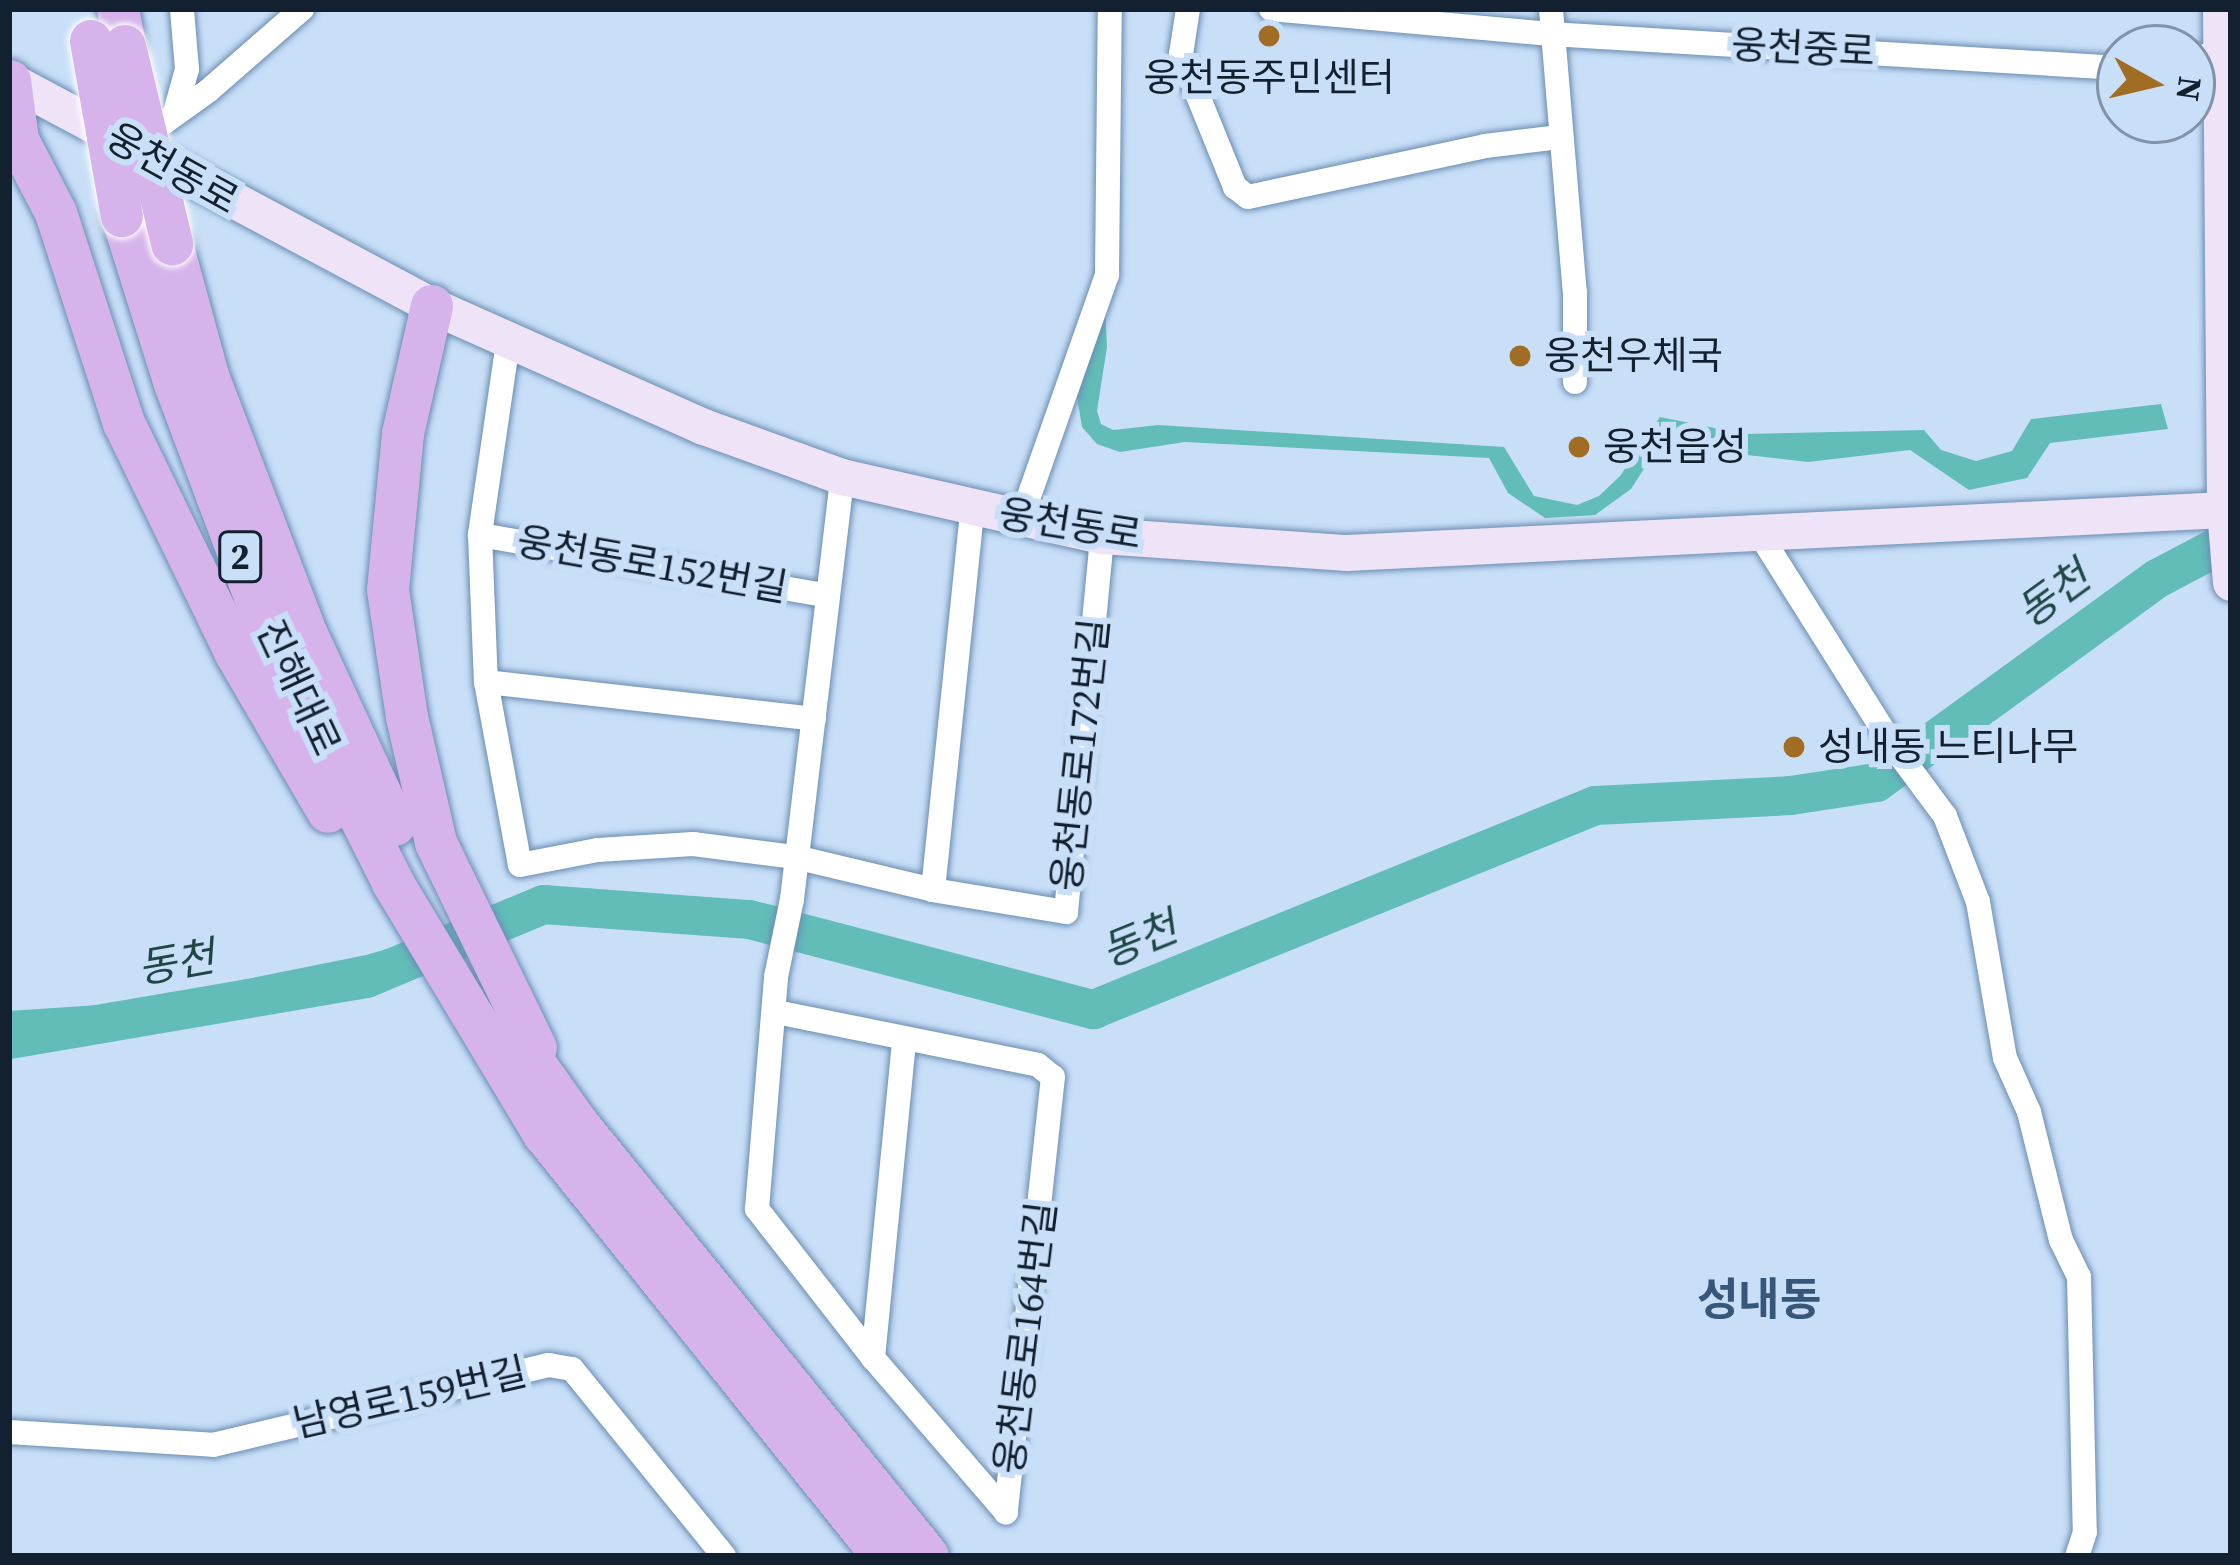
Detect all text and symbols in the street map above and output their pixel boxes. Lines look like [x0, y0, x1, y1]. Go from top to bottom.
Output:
street label: 웅천중로 [1730, 22, 1876, 76]
marker: 웅천동주민센터 [1256, 23, 1282, 49]
north arrow [2096, 24, 2216, 144]
place label: 웅천동주민센터 [1143, 55, 1395, 101]
text: N [2165, 74, 2213, 104]
street label: 웅천동로 [98, 114, 246, 224]
place label: 웅천우체국 [1544, 333, 1723, 379]
marker: 웅천우체국 [1507, 343, 1533, 369]
place label: 웅천읍성 [1603, 424, 1747, 470]
marker: 웅천읍성 [1566, 434, 1592, 460]
street label: 웅천동로 [995, 491, 1145, 559]
street label: 웅천동로152번길 [513, 518, 791, 612]
road number: 2 [216, 527, 264, 587]
water label: 동천 [2007, 551, 2099, 637]
street label: 진해대로 [246, 613, 350, 763]
street label: 웅천동로172번길 [1043, 616, 1119, 894]
place label: 성내동 느티나무 [1818, 724, 2078, 770]
marker: 성내동 느티나무 [1781, 734, 1807, 760]
water label: 동천 [1094, 901, 1184, 977]
water label: 동천 [134, 930, 218, 994]
street label: 웅천동로164번길 [986, 1199, 1066, 1477]
district label: 성내동 [1697, 1273, 1821, 1327]
street label: 남영로159번길 [289, 1348, 531, 1448]

